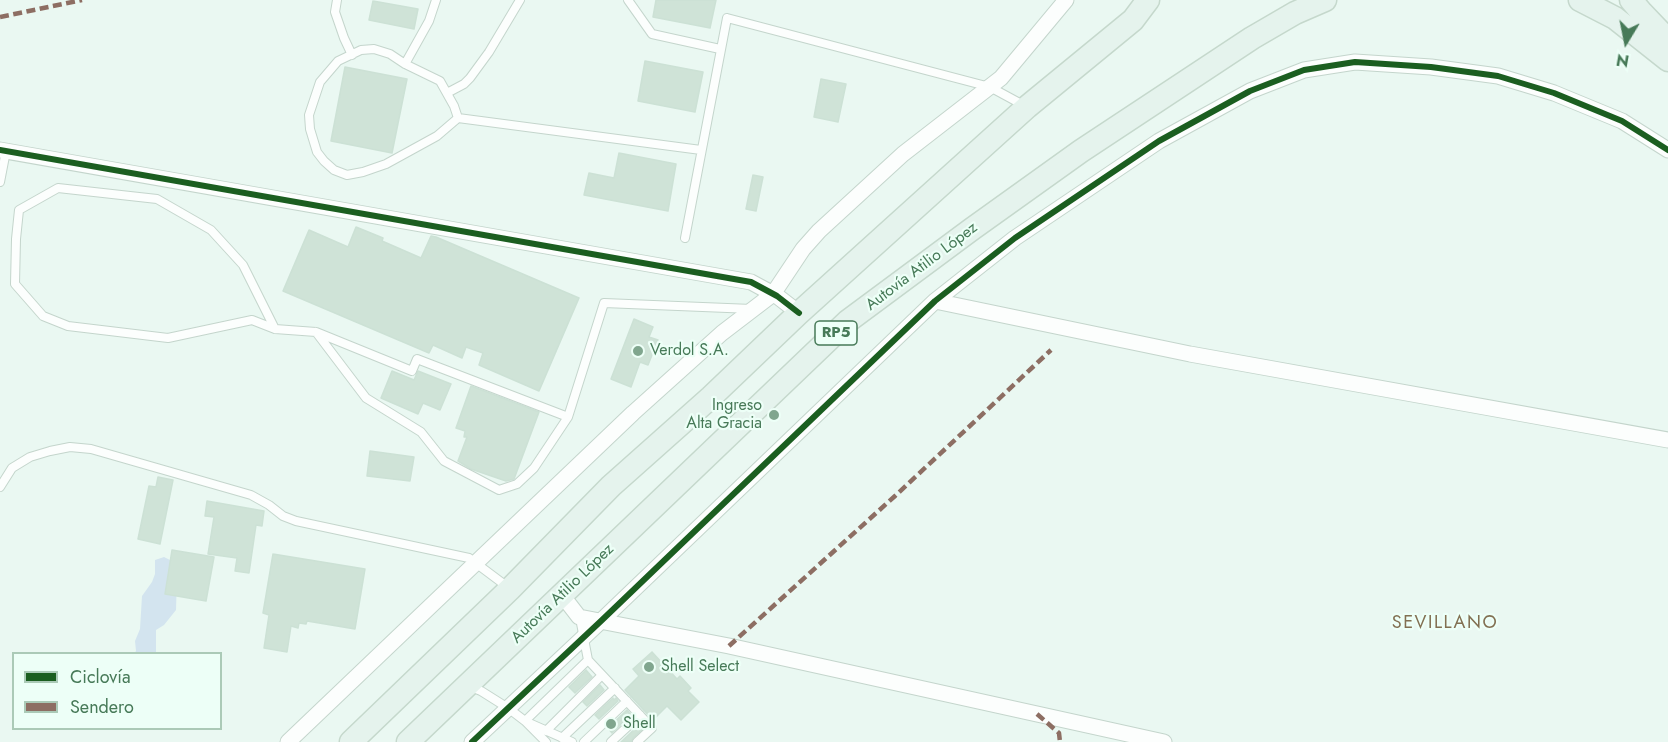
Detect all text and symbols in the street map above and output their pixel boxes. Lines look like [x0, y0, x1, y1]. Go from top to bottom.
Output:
north arrow [1596, 12, 1656, 72]
text: N [1615, 48, 1631, 73]
street label: Autovía Atilio López [862, 219, 982, 315]
road number: RP5 [815, 321, 857, 345]
place label: Verdol S.A. [650, 341, 729, 361]
marker: Verdol S.A. [631, 344, 645, 358]
place label: Ingreso Alta Gracia [686, 396, 762, 434]
marker: Ingreso Alta Gracia [767, 408, 781, 422]
street label: Autovía Atilio López [508, 540, 618, 648]
district label: SEVILLANO [1392, 613, 1498, 635]
legend [12, 652, 222, 730]
place label: Shell Select [661, 657, 739, 677]
marker: Shell Select [642, 660, 656, 674]
text: Ciclovía [70, 664, 131, 690]
text: Sendero [70, 694, 134, 720]
place label: Shell [623, 714, 656, 734]
marker: Shell [604, 717, 618, 731]

